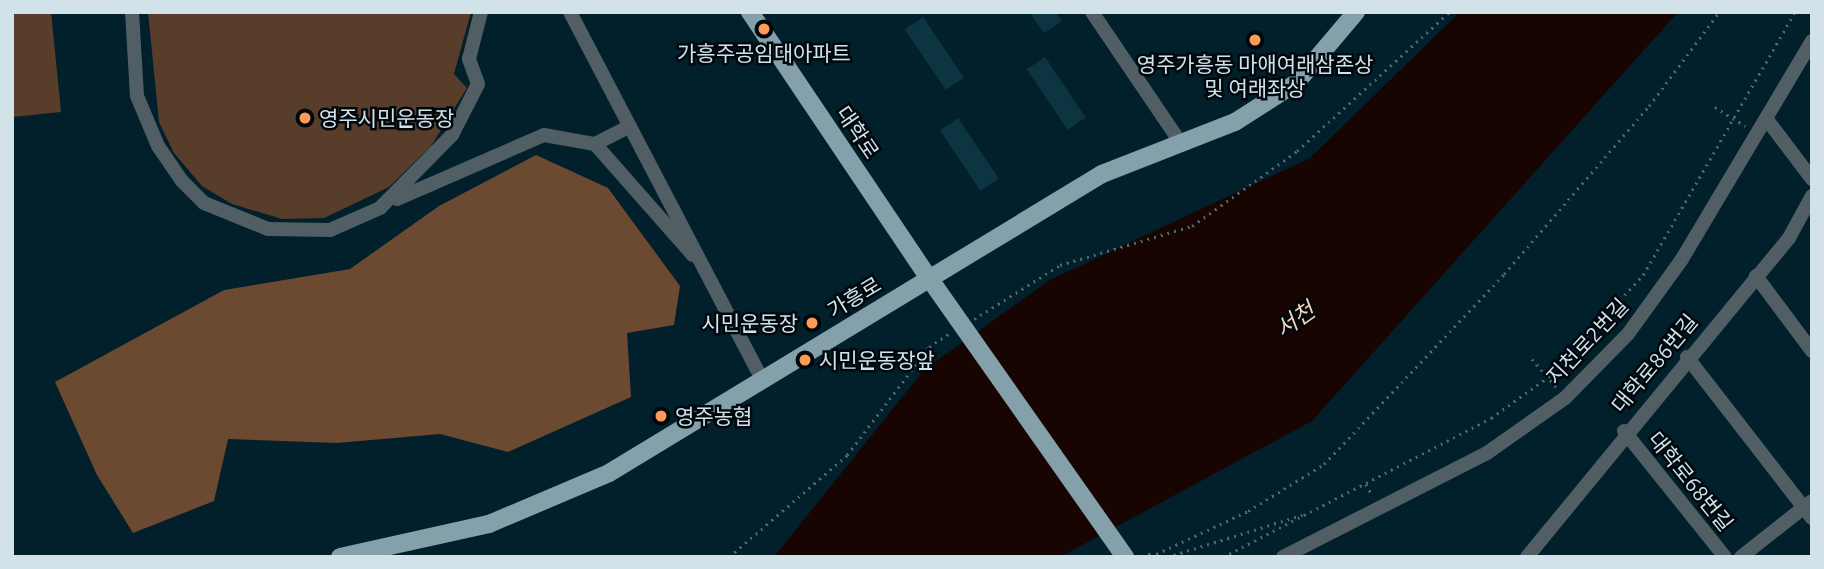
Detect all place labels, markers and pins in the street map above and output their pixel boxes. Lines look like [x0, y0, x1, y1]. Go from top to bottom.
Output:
marker: 가흥주공임대아파트 [756, 21, 772, 37]
marker: 영주가흥동 마애여래삼존상 및 여래좌상 [1247, 32, 1263, 48]
place label: 가흥주공임대아파트 [677, 40, 851, 66]
place label: 영주가흥동 마애여래삼존상 및 여래좌상 [1137, 51, 1373, 101]
place label: 영주시민운동장 [319, 105, 454, 131]
marker: 영주시민운동장 [297, 110, 313, 126]
place label: 시민운동장 [701, 310, 798, 336]
marker: 시민운동장 [804, 315, 820, 331]
place label: 시민운동장앞 [819, 347, 935, 373]
marker: 시민운동장앞 [797, 352, 813, 368]
place label: 영주농협 [675, 403, 752, 429]
marker: 영주농협 [653, 408, 669, 424]

